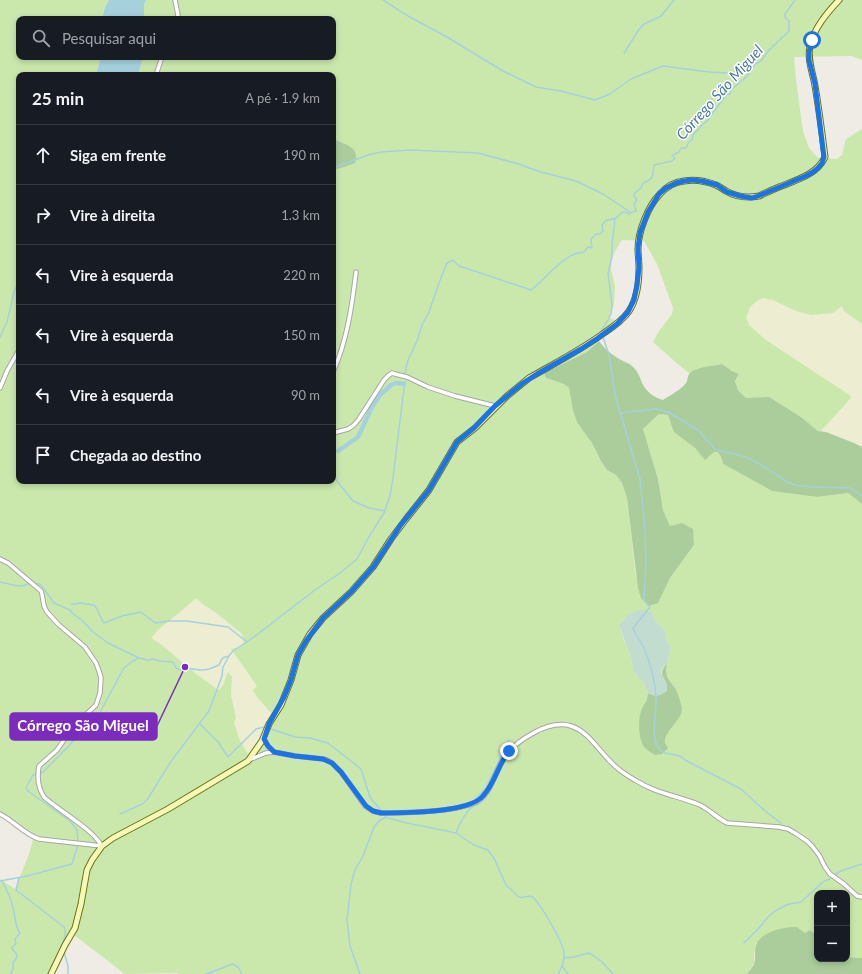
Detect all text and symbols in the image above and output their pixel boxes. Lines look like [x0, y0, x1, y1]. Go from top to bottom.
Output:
search box [16, 16, 336, 60]
icon: search [30, 27, 52, 49]
text: Pesquisar aqui [62, 29, 156, 47]
route start [803, 31, 821, 49]
water label: Córrego São Miguel [672, 41, 767, 143]
text: 25 min [32, 88, 84, 109]
text: A pé · 1.9 km [245, 90, 320, 106]
icon: ahead [32, 144, 54, 166]
text: Siga em frente [70, 146, 166, 164]
text: 190 m [283, 147, 320, 163]
icon: right [32, 204, 54, 226]
text: Vire à direita [70, 206, 155, 224]
text: 1.3 km [281, 207, 320, 223]
icon: left [32, 264, 54, 286]
text: Vire à esquerda [70, 266, 174, 284]
text: 220 m [283, 267, 320, 283]
icon: left [32, 324, 54, 346]
text: Vire à esquerda [70, 326, 174, 344]
text: 150 m [283, 327, 320, 343]
icon: left [32, 384, 54, 406]
text: Vire à esquerda [70, 386, 174, 404]
text: 90 m [291, 387, 320, 403]
icon: arrive [32, 444, 54, 466]
text: Chegada ao destino [70, 446, 201, 464]
callout: Córrego São Miguel [10, 713, 157, 740]
text: Córrego São Miguel [17, 716, 149, 734]
route end [500, 742, 518, 760]
map controls [814, 890, 850, 962]
button: + [814, 890, 850, 926]
button: − [814, 926, 850, 962]

